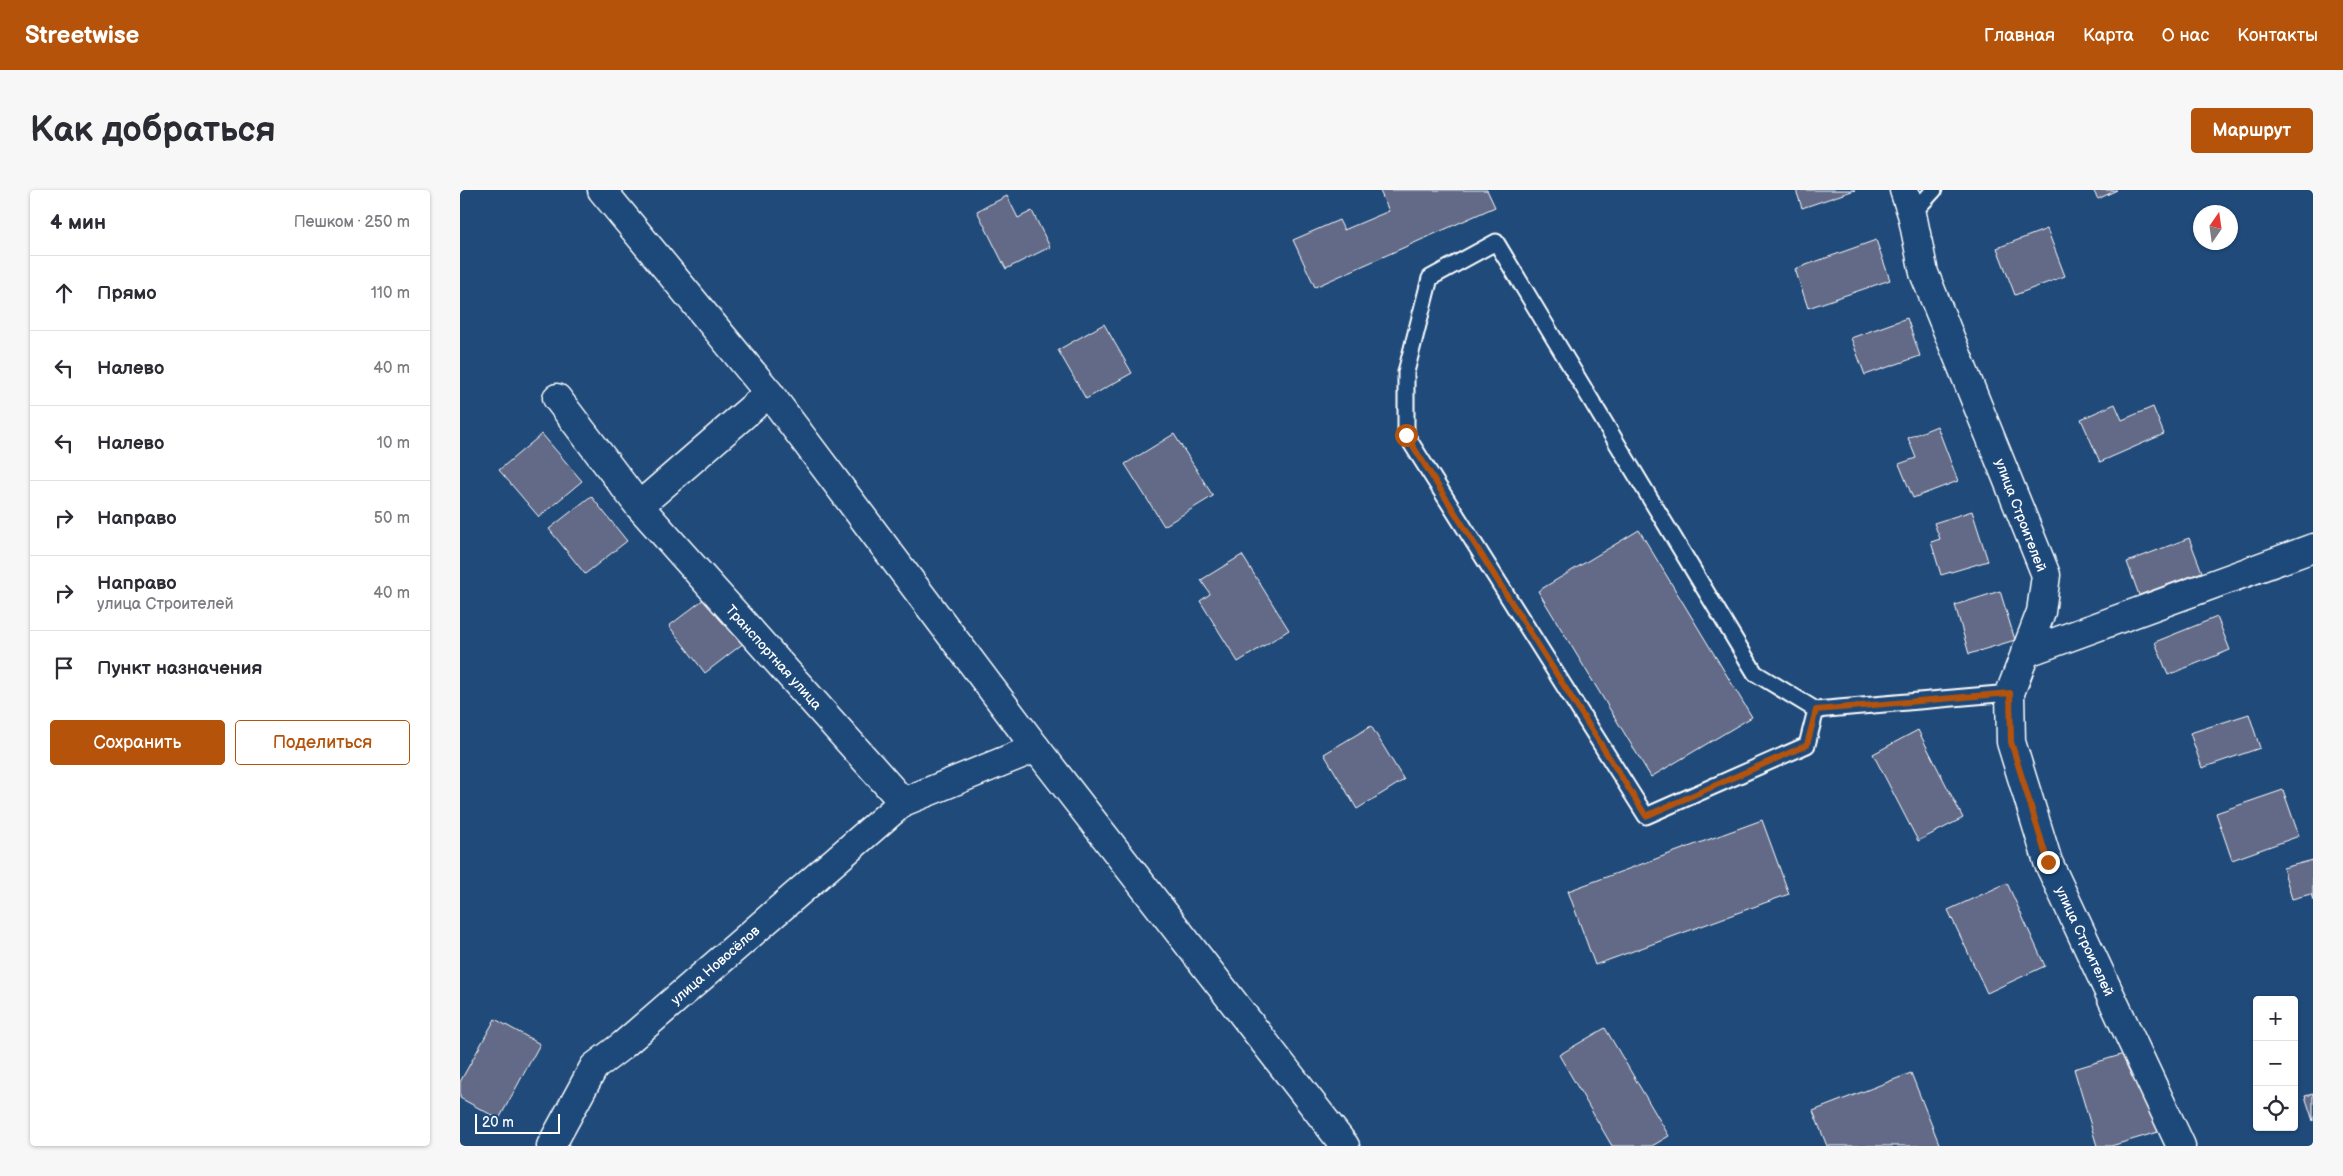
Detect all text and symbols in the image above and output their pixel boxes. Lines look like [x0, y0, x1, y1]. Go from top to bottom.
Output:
text: Streetwise [25, 21, 139, 50]
text: Главная [1984, 25, 2055, 46]
text: Карта [2083, 25, 2134, 46]
text: О нас [2162, 25, 2209, 46]
text: Контакты [2237, 25, 2318, 46]
button: Маршрут [2191, 108, 2313, 153]
text: Как добраться [30, 109, 276, 152]
north arrow [2193, 205, 2238, 250]
text: 4 мин [50, 210, 106, 235]
text: Пешком · 250 m [294, 213, 410, 232]
icon: ahead [50, 279, 78, 307]
text: Прямо [97, 282, 157, 305]
text: 110 m [371, 284, 410, 303]
icon: left [50, 354, 78, 382]
text: Налево [97, 357, 164, 380]
text: 40 m [373, 359, 410, 378]
route start [1395, 424, 1418, 447]
icon: left [50, 429, 78, 457]
text: Налево [97, 432, 164, 455]
text: 10 m [377, 434, 410, 453]
street label: улица Строителей [1991, 456, 2050, 574]
icon: right [50, 504, 78, 532]
text: Направо [97, 507, 177, 530]
text: 50 m [374, 509, 410, 528]
text: Направо [97, 572, 177, 595]
icon: right [50, 579, 78, 607]
text: 40 m [373, 584, 410, 603]
text: улица Строителей [97, 595, 234, 614]
street label: Транспортная улица [722, 601, 826, 714]
icon: arrive [50, 654, 78, 682]
text: Пункт назначения [97, 657, 262, 680]
button: Сохранить [50, 720, 225, 765]
button: Поделиться [235, 720, 410, 765]
route end [2037, 851, 2060, 874]
street label: улица Строителей [2052, 883, 2118, 999]
street label: улица Новосёлов [667, 922, 764, 1009]
map controls [2253, 996, 2298, 1131]
button: + [2253, 996, 2298, 1041]
button: − [2253, 1041, 2298, 1086]
button: locate [2253, 1086, 2298, 1131]
scale bar [475, 1111, 560, 1134]
text: 20 m [482, 1114, 514, 1131]

